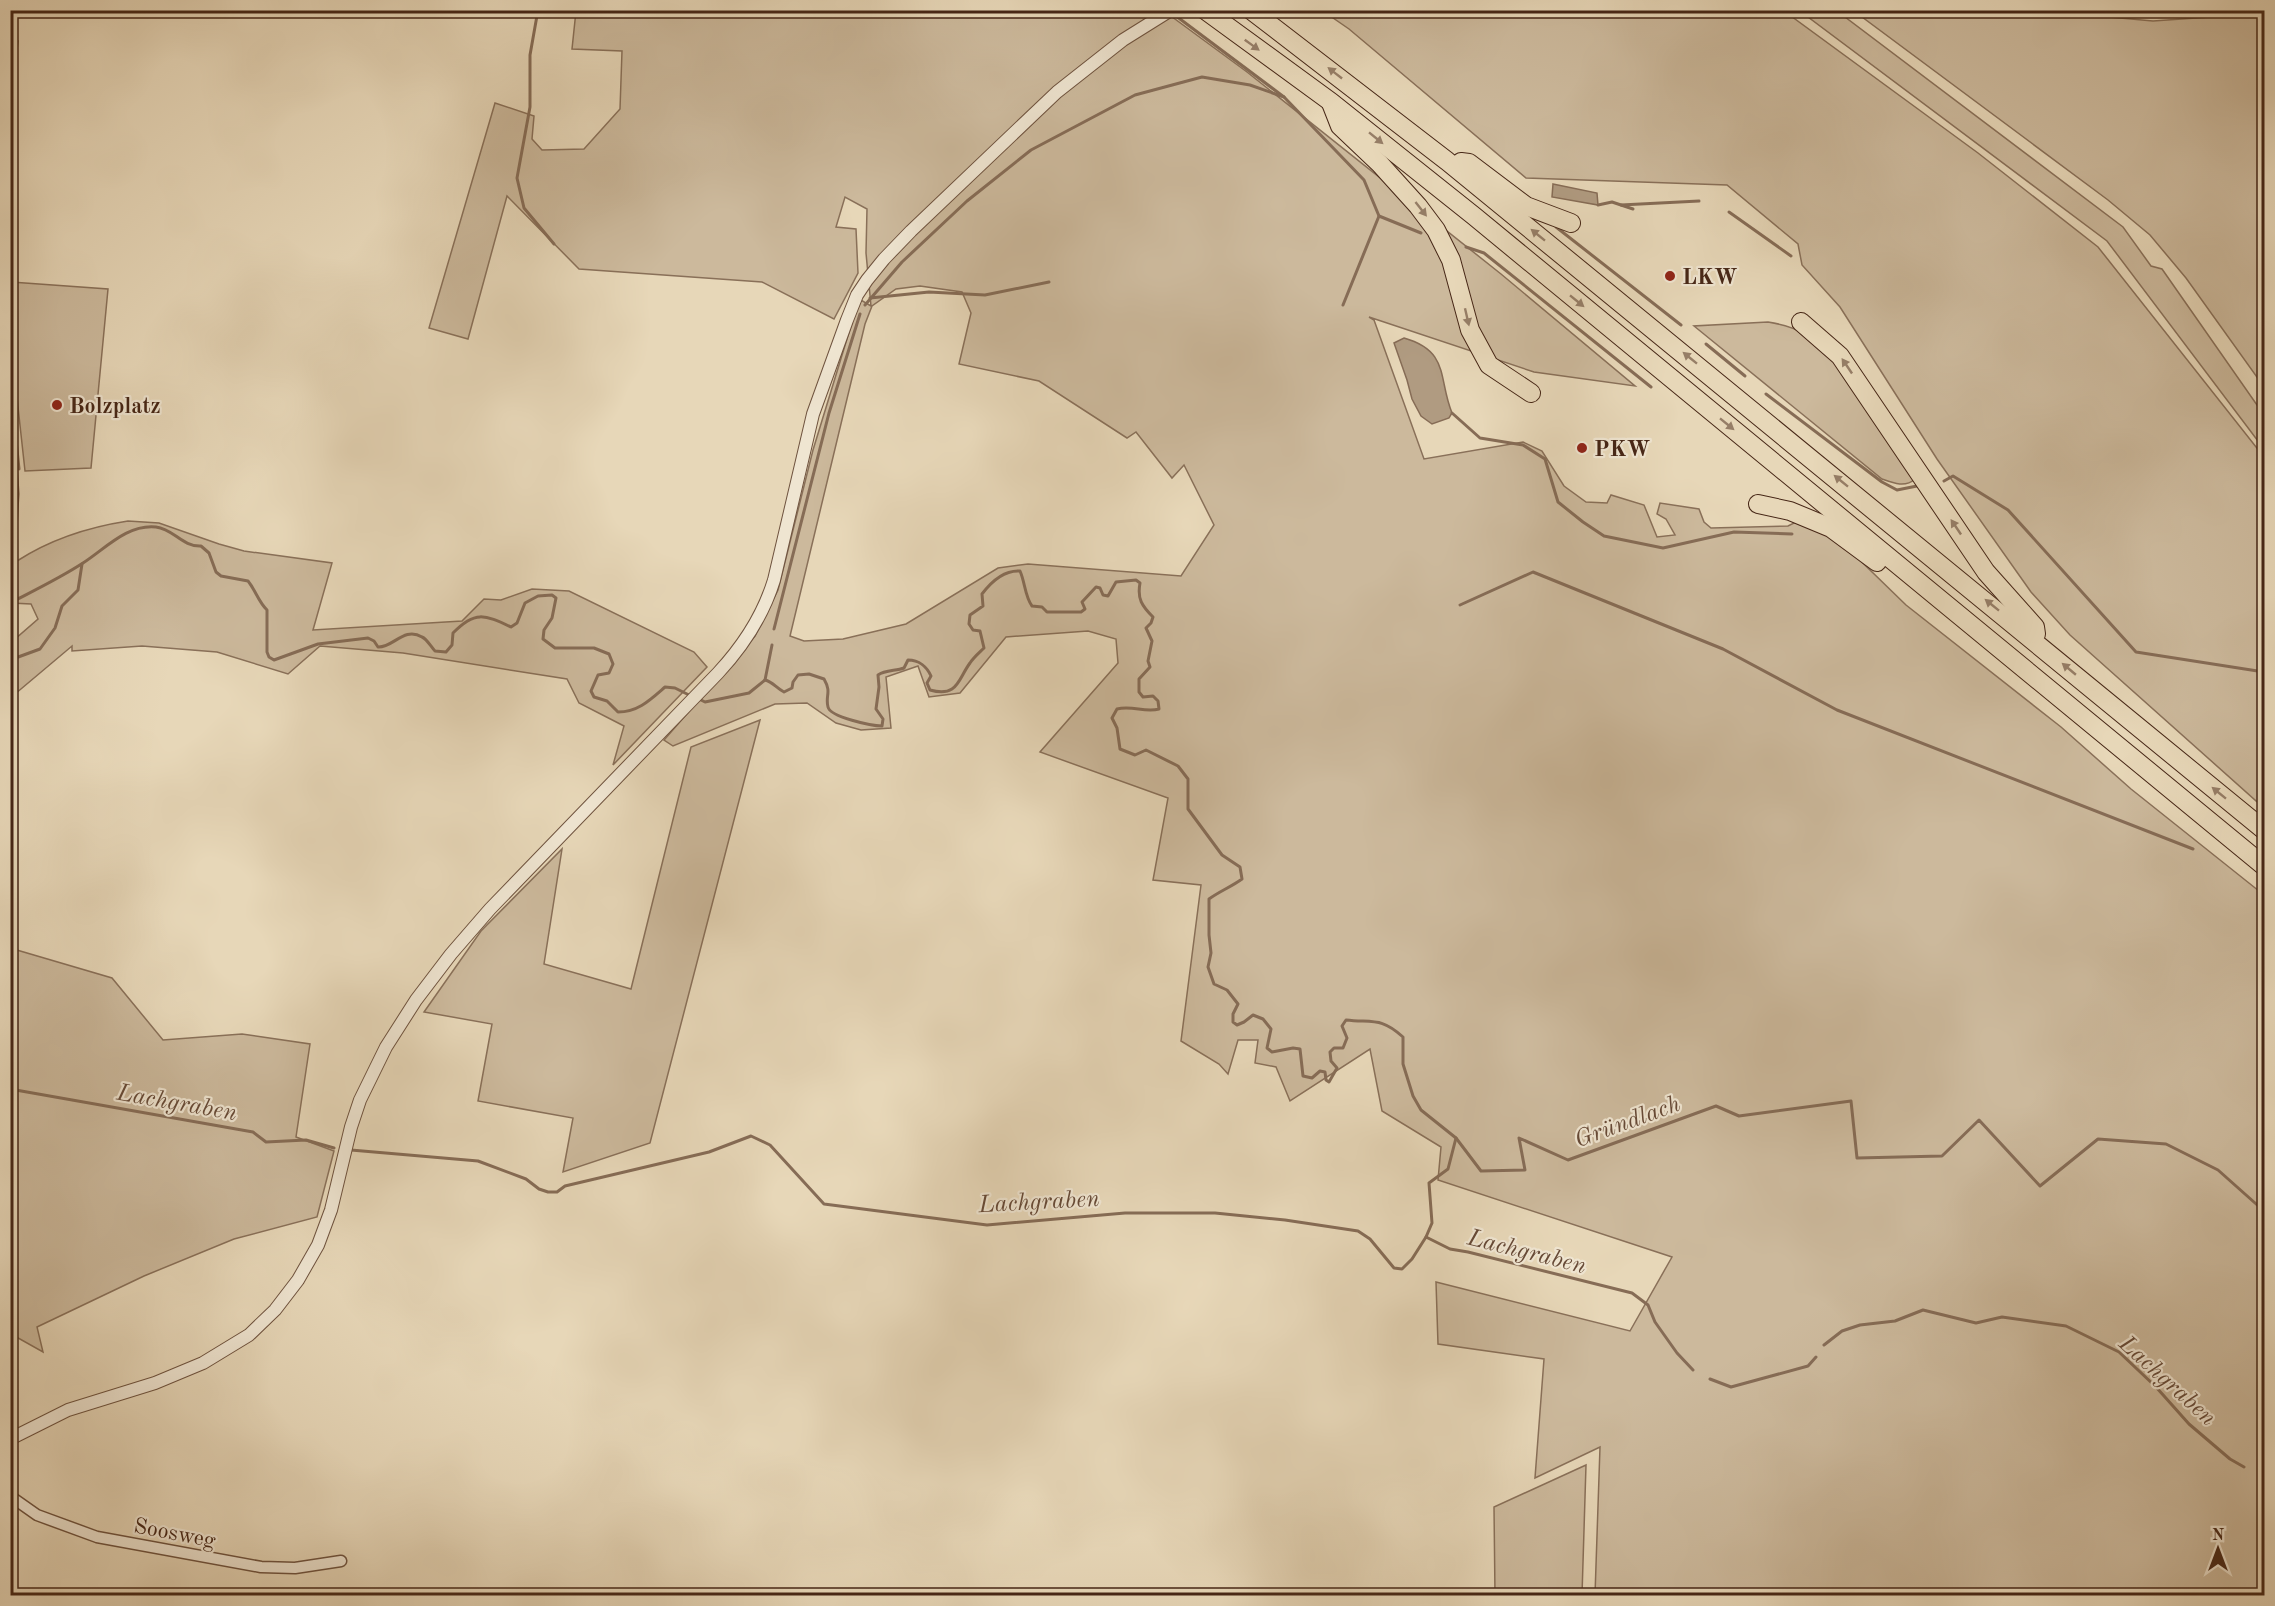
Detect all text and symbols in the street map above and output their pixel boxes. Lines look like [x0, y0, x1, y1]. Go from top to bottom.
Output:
one-way arrow [1244, 39, 1260, 51]
one-way arrow [1327, 67, 1343, 80]
one-way arrow [1369, 132, 1384, 144]
one-way arrow [1414, 202, 1426, 217]
one-way arrow [1531, 229, 1546, 242]
place label: LKW [1682, 267, 1738, 289]
marker: LKW [1663, 269, 1677, 283]
one-way arrow [1569, 294, 1585, 307]
one-way arrow [1463, 307, 1472, 326]
one-way arrow [1682, 353, 1697, 365]
one-way arrow [1841, 358, 1853, 374]
place label: Bolzplatz [69, 396, 161, 418]
marker: Bolzplatz [50, 398, 64, 412]
one-way arrow [1720, 418, 1735, 430]
place label: PKW [1594, 439, 1650, 461]
marker: PKW [1575, 441, 1589, 455]
one-way arrow [1833, 475, 1849, 488]
one-way arrow [1950, 520, 1962, 536]
one-way arrow [1984, 598, 2000, 611]
one-way arrow [2061, 662, 2077, 675]
one-way arrow [2212, 787, 2227, 800]
water label: Lachgraben [114, 1081, 239, 1126]
water label: Gründlach [1572, 1093, 1684, 1153]
water label: Lachgraben [977, 1188, 1101, 1218]
water label: Lachgraben [1464, 1226, 1589, 1279]
water label: Lachgraben [2113, 1331, 2220, 1431]
street label: Soosweg [132, 1515, 218, 1553]
north arrow [2188, 1519, 2248, 1579]
text: N [2212, 1528, 2225, 1544]

